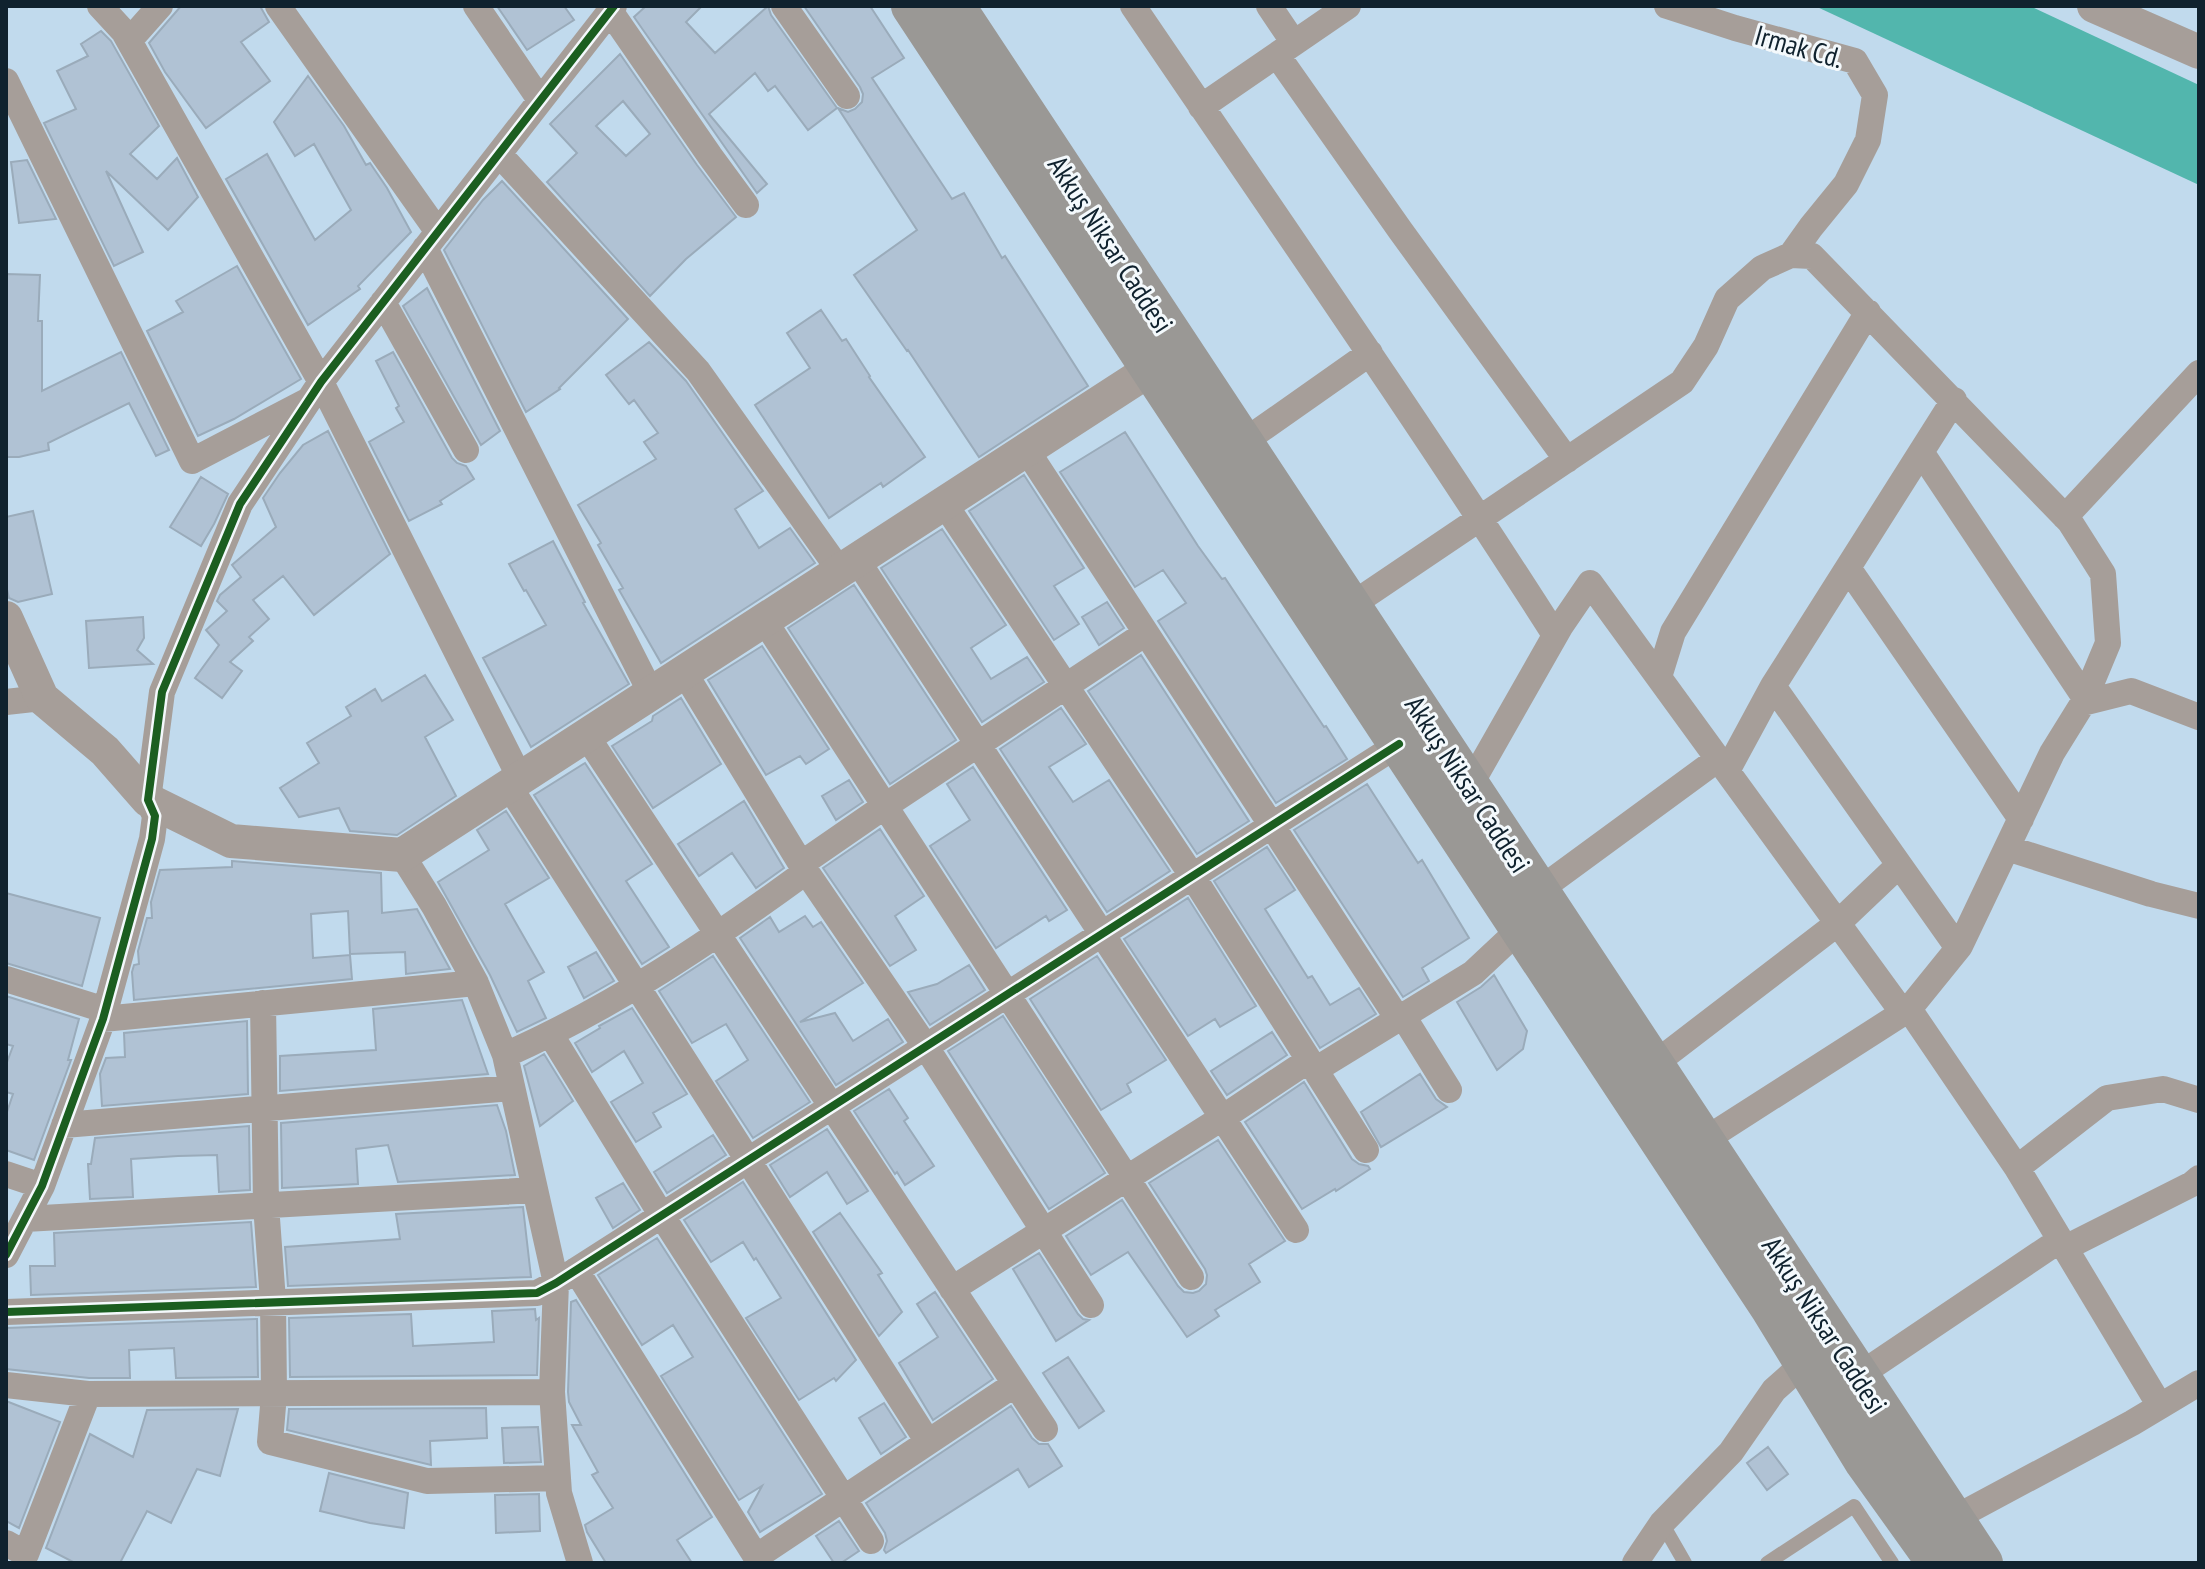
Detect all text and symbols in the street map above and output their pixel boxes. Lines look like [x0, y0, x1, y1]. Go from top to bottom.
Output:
street label: Irmak Cd. [1751, 16, 1847, 76]
street label: Akkuş Niksar Caddesi [1040, 148, 1182, 340]
street label: Akkuş Niksar Caddesi [1397, 688, 1539, 880]
street label: Akkuş Niksar Caddesi [1754, 1229, 1896, 1421]

